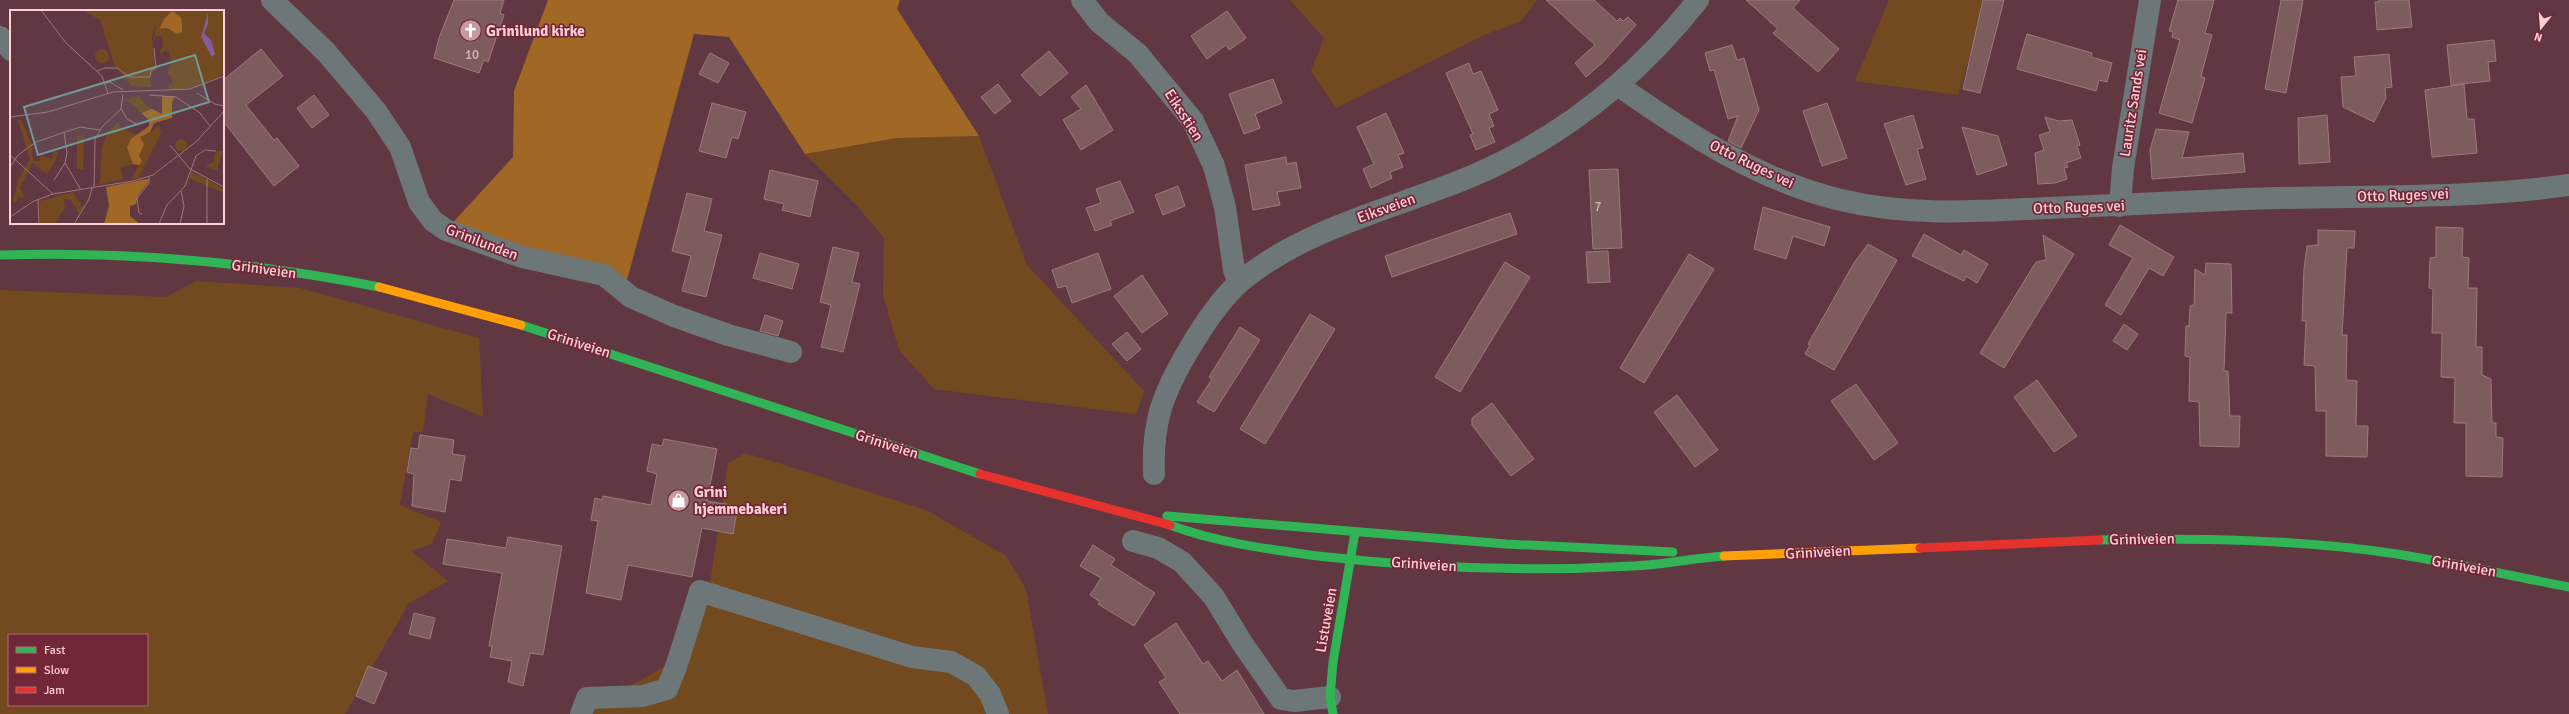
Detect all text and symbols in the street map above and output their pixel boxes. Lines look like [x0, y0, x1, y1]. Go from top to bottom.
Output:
north arrow [2521, 8, 2561, 48]
inset map [10, 10, 224, 224]
church icon: Grinilund kirke [457, 18, 483, 44]
place label: Grinilund kirke [486, 22, 585, 40]
text: N [2533, 30, 2544, 44]
house number: 10 [465, 47, 479, 63]
street label: Lauritz Sands vei [2116, 48, 2150, 158]
street label: Eiksstien [1161, 86, 1207, 144]
street label: Otto Ruges vei [1707, 136, 1797, 192]
street label: Otto Ruges vei [2357, 184, 2449, 206]
street label: Eiksveien [1354, 189, 1418, 227]
street label: Otto Ruges vei [2033, 196, 2125, 218]
house number: 7 [1594, 199, 1602, 215]
street label: Grinilunden [443, 220, 521, 264]
street label: Griniveien [230, 256, 298, 282]
street label: Griniveien [545, 324, 613, 362]
street label: Griniveien [853, 425, 921, 463]
place label: Grini hjemmebakeri [694, 483, 787, 518]
shop icon: Grini hjemmebakeri [666, 488, 692, 514]
street label: Griniveien [2109, 529, 2175, 549]
street label: Griniveien [1785, 541, 1851, 563]
street label: Griniveien [2430, 551, 2498, 581]
street label: Griniveien [1391, 553, 1457, 575]
street label: Listuveien [1311, 586, 1341, 654]
legend [8, 634, 148, 706]
text: Fast [44, 643, 65, 658]
text: Slow [44, 663, 69, 678]
text: Jam [44, 683, 65, 698]

